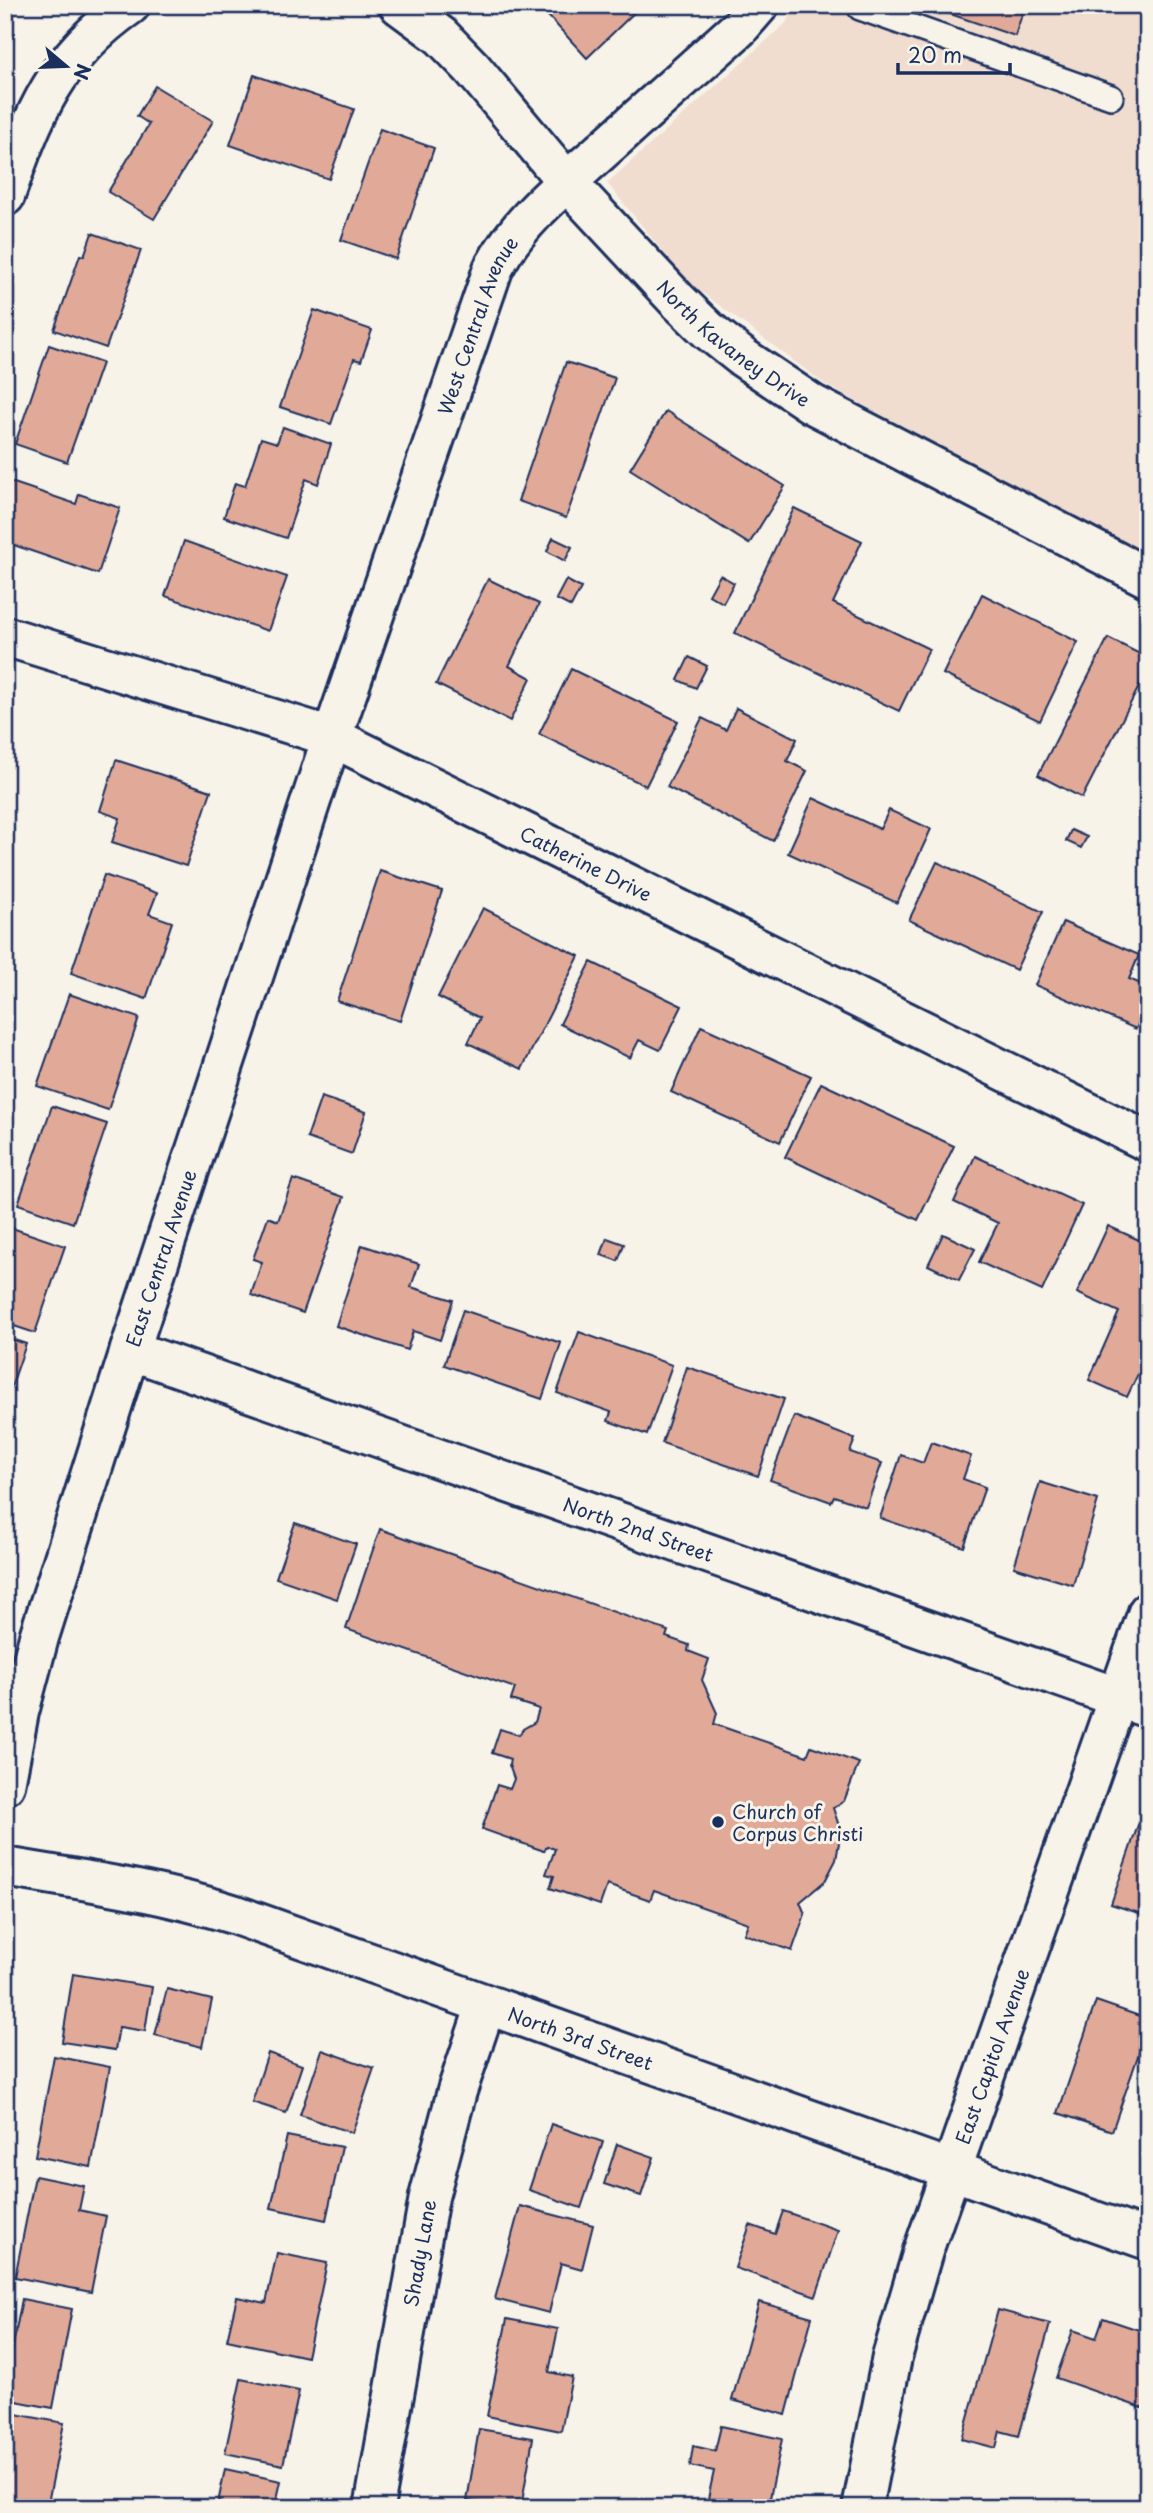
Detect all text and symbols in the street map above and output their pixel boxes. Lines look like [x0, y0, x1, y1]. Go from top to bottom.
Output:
north arrow [32, 32, 102, 102]
scale bar [898, 32, 1010, 76]
text: 20 m [908, 38, 962, 70]
text: N [67, 60, 99, 84]
street label: West Central Avenue [430, 230, 524, 418]
street label: North Kavaney Drive [651, 273, 816, 413]
street label: Catherine Drive [515, 819, 657, 908]
street label: East Central Avenue [118, 1166, 203, 1350]
street label: North 2nd Street [560, 1490, 718, 1568]
place label: Church of Corpus Christi [732, 1797, 863, 1847]
marker: Church of Corpus Christi [710, 1814, 726, 1830]
street label: East Capitol Avenue [948, 1964, 1035, 2148]
street label: North 3rd Street [504, 1999, 657, 2077]
street label: Shady Lane [396, 2197, 442, 2309]

